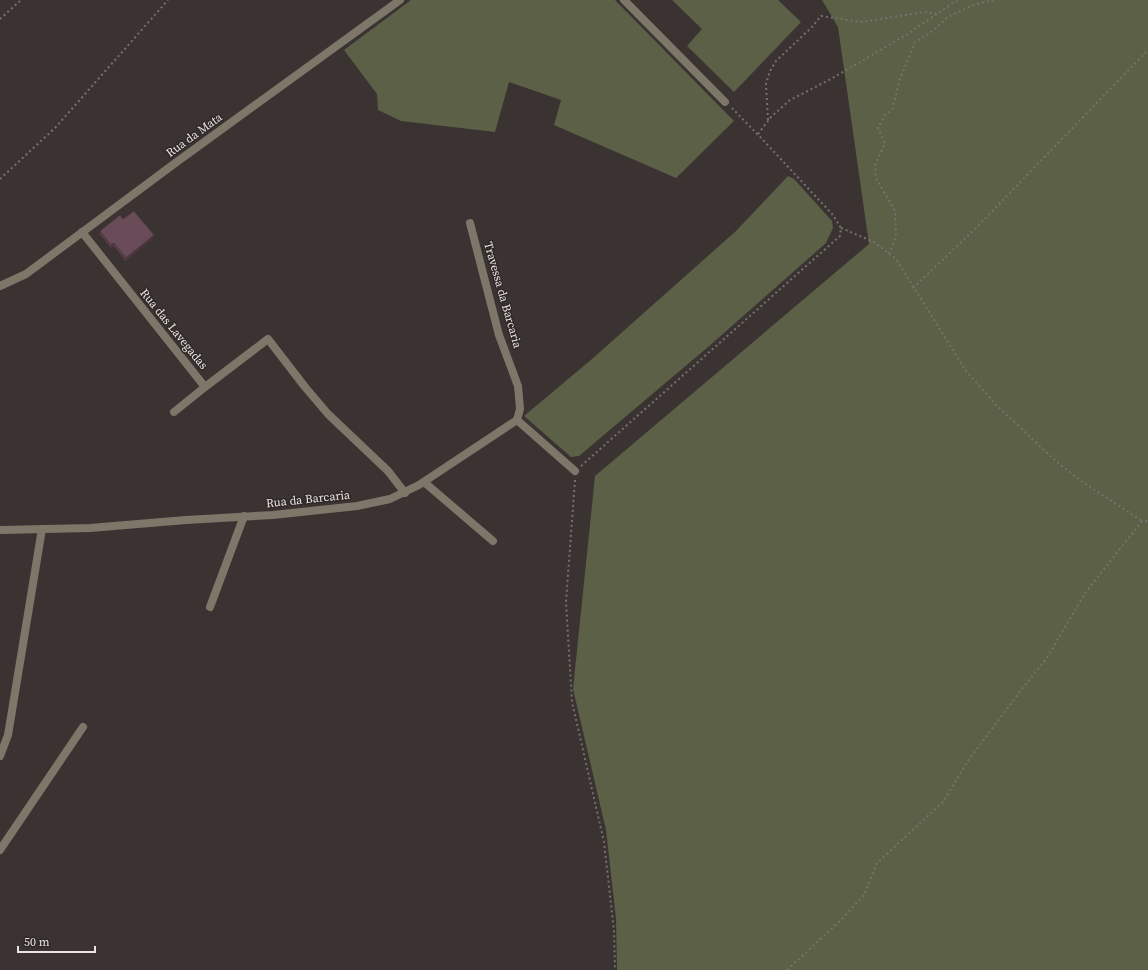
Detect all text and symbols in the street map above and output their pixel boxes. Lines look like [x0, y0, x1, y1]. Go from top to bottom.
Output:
street label: Rua da Mata [163, 109, 226, 161]
street label: Travessa da Barcaria [480, 240, 526, 351]
street label: Rua das Lavegadas [136, 285, 212, 373]
street label: Rua da Barcaria [265, 487, 352, 511]
scale bar [18, 928, 95, 954]
text: 50 m [24, 934, 50, 950]

